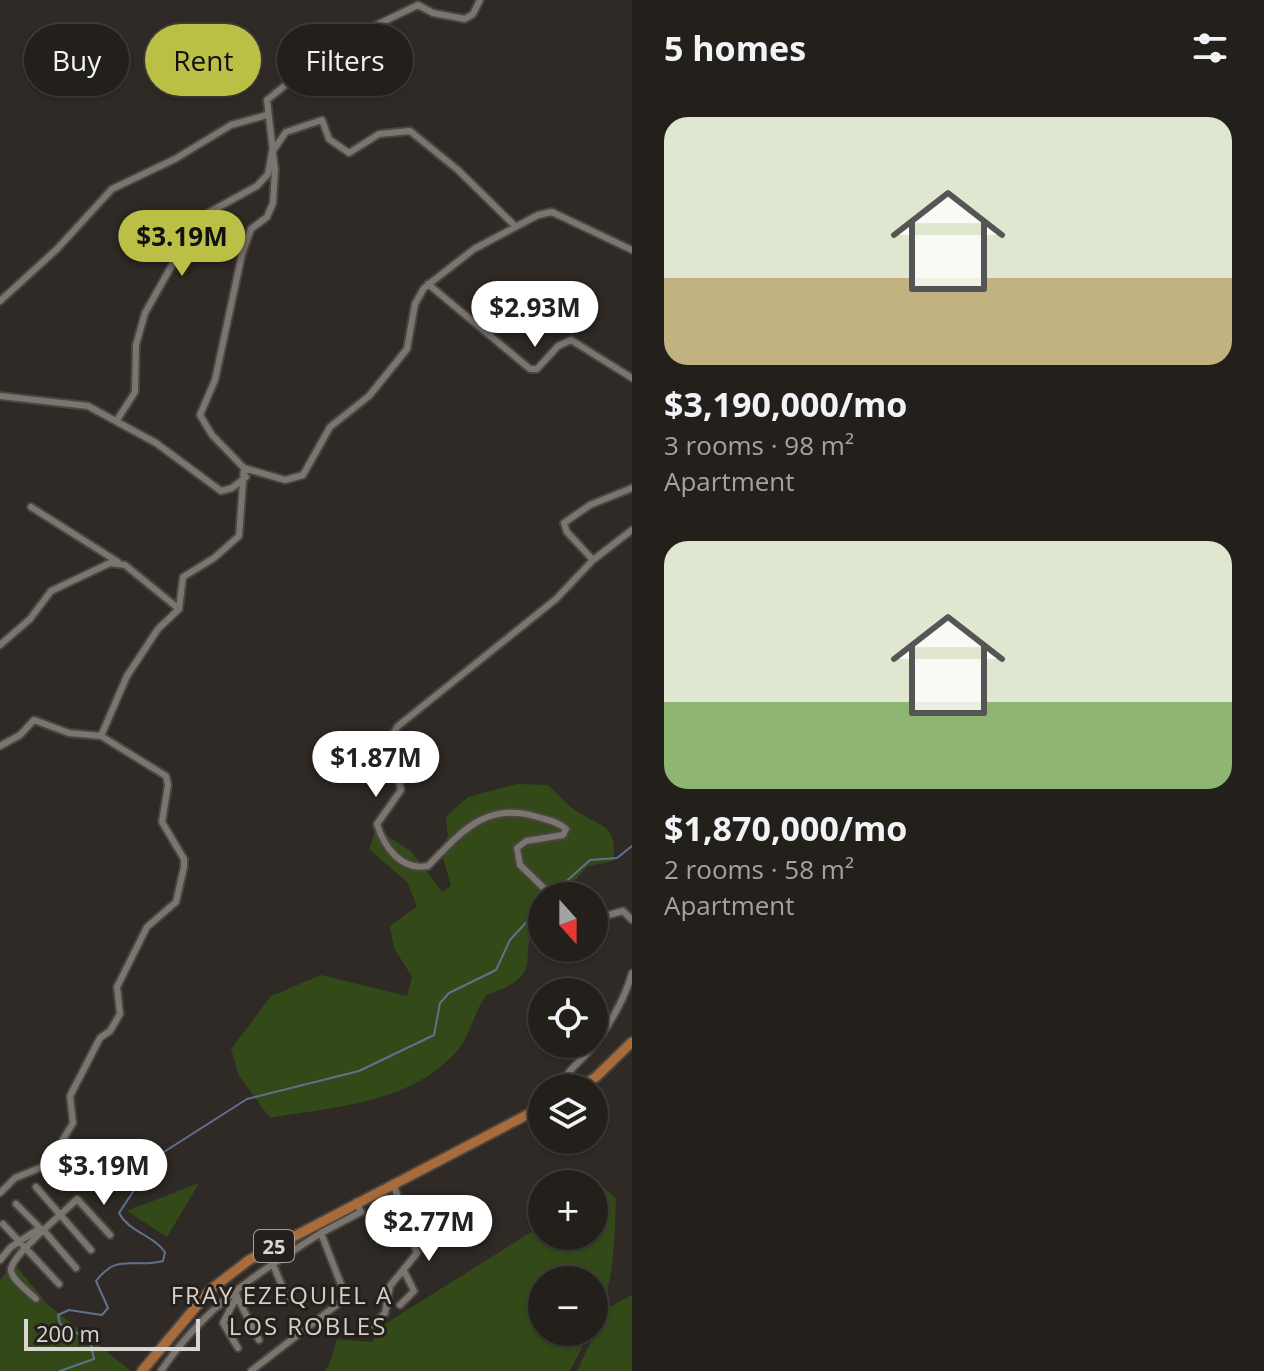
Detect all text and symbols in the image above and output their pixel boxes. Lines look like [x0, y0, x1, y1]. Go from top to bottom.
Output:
chip: Buy [24, 24, 129, 96]
chip: Rent [145, 24, 261, 96]
chip: Filters [277, 24, 413, 96]
text: 5 homes [664, 25, 806, 71]
icon: filters [1188, 26, 1232, 70]
icon: home [876, 169, 1020, 313]
pin: $3.19M [117, 210, 247, 278]
text: $3.19M [136, 218, 228, 254]
pin: $2.93M [470, 281, 600, 349]
text: $2.93M [489, 289, 581, 325]
text: $3,190,000/mo [664, 381, 907, 427]
text: 3 rooms · 98 m² [664, 427, 854, 463]
text: Apartment [664, 463, 795, 499]
icon: home [876, 593, 1020, 737]
pin: $1.87M [311, 731, 441, 799]
text: $1.87M [330, 739, 422, 775]
text: $1,870,000/mo [664, 805, 907, 851]
text: 2 rooms · 58 m² [664, 851, 854, 887]
north arrow [528, 882, 608, 962]
map controls [528, 882, 608, 1346]
text: Apartment [664, 887, 795, 923]
button: locate [528, 978, 608, 1058]
button: layers [528, 1074, 608, 1154]
pin: $3.19M [39, 1139, 169, 1207]
text: $3.19M [58, 1147, 150, 1183]
button: + [528, 1170, 608, 1250]
pin: $2.77M [364, 1195, 494, 1263]
text: $2.77M [383, 1203, 475, 1239]
road number: 25 [254, 1230, 294, 1262]
button: − [528, 1266, 608, 1346]
district label: FRAY EZEQUIEL A [171, 1278, 393, 1311]
district label: LOS ROBLES [229, 1309, 387, 1342]
scale bar [24, 1315, 200, 1351]
text: 200 m [36, 1318, 100, 1348]

